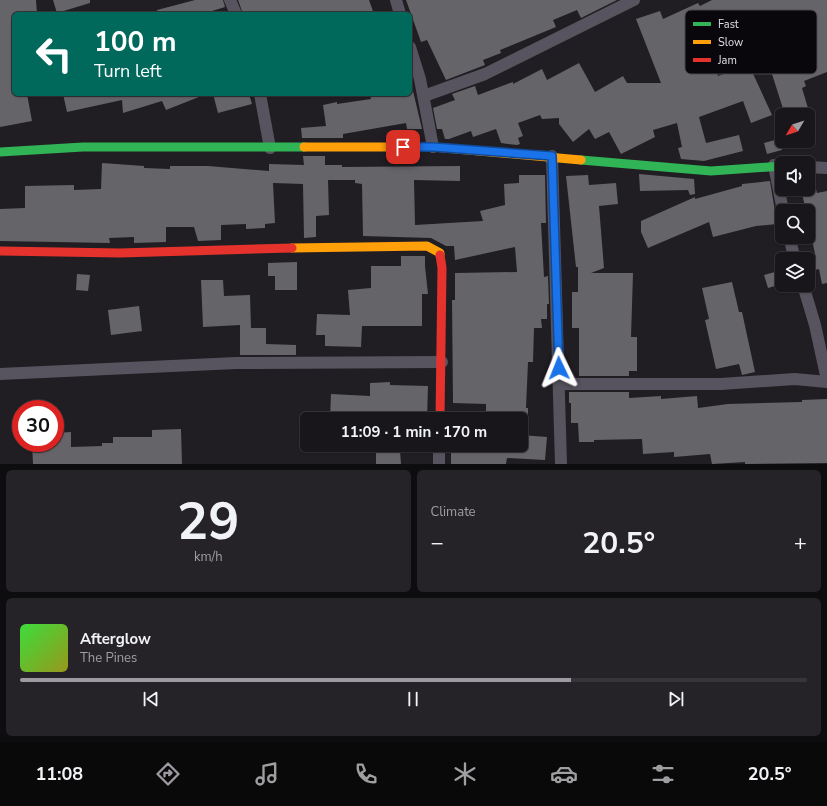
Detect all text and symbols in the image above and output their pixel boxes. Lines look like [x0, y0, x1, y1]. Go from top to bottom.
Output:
legend [685, 10, 817, 74]
text: Fast [718, 17, 739, 32]
text: 100 m [94, 23, 177, 61]
icon: left [28, 28, 80, 80]
text: Slow [718, 35, 743, 50]
text: Jam [717, 53, 737, 68]
text: Turn left [94, 59, 162, 83]
north arrow [775, 108, 815, 148]
map controls [775, 108, 815, 292]
pin [386, 130, 420, 164]
icon: arrive [392, 136, 414, 158]
button: sound [775, 156, 815, 196]
button: search [775, 204, 815, 244]
button: layers [775, 252, 815, 292]
position arrow [538, 347, 580, 389]
speed limit sign: 30 [12, 400, 64, 452]
text: 11:09 · 1 min · 170 m [341, 422, 487, 442]
text: 29 [177, 486, 239, 557]
text: Climate [431, 503, 476, 521]
text: 20.5° [582, 523, 655, 564]
text: − [431, 528, 444, 558]
text: + [794, 528, 807, 558]
text: km/h [194, 548, 223, 566]
text: Afterglow [80, 629, 151, 649]
text: The Pines [80, 649, 137, 667]
icon: previous [140, 688, 162, 710]
icon: pause [402, 688, 424, 710]
icon: next [665, 688, 687, 710]
icon: directions [154, 760, 182, 788]
icon: music [253, 760, 281, 788]
icon: phone [352, 760, 380, 788]
icon: climate [451, 760, 479, 788]
icon: car [550, 760, 578, 788]
icon: filters [649, 760, 677, 788]
text: 11:08 [35, 762, 83, 786]
text: 20.5° [748, 762, 792, 786]

